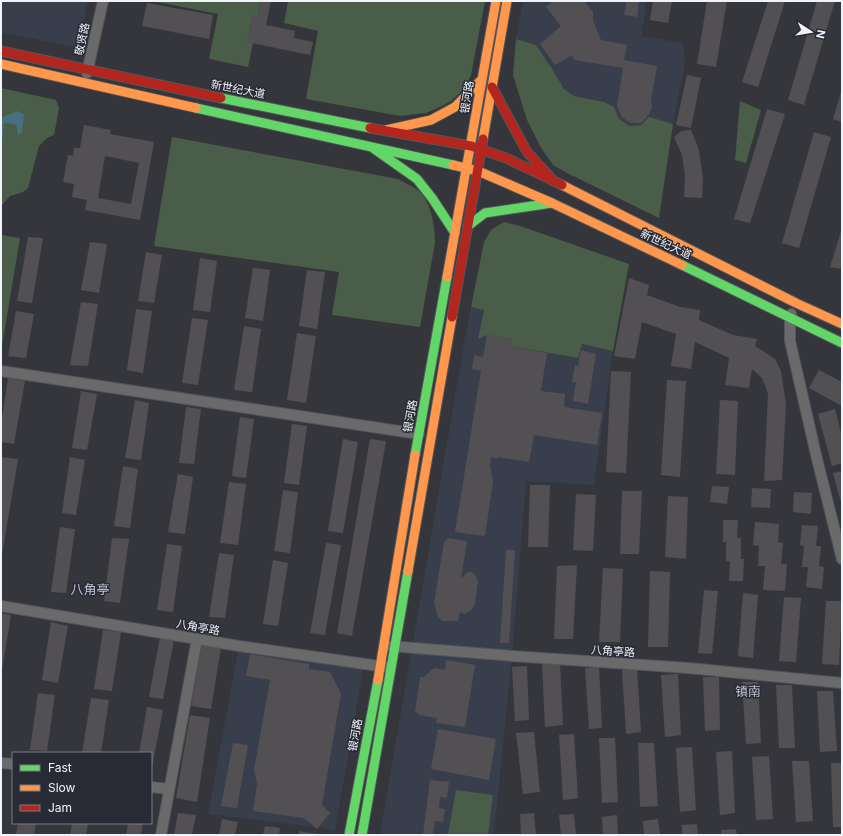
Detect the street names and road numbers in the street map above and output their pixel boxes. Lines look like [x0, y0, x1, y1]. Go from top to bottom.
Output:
street label: 敬贤路 [72, 21, 92, 57]
street label: 新世纪大道 [210, 77, 266, 101]
street label: 银河路 [458, 80, 476, 114]
street label: 新世纪大道 [638, 226, 694, 262]
street label: 银河路 [400, 399, 420, 433]
street label: 八角亭路 [175, 616, 221, 638]
street label: 八角亭路 [591, 642, 635, 660]
street label: 银河路 [345, 718, 365, 752]

